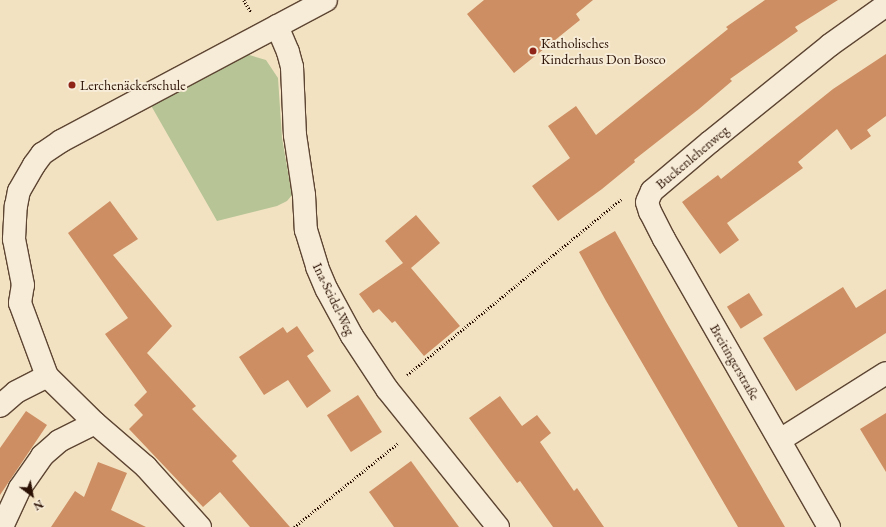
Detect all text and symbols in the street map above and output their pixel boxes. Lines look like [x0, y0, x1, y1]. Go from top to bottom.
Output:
place label: Katholisches Kinderhaus Don Bosco [541, 35, 666, 68]
marker: Katholisches Kinderhaus Don Bosco [528, 46, 538, 56]
place label: Lerchenäckerschule [80, 77, 186, 93]
marker: Lerchenäckerschule [67, 80, 77, 90]
street label: Buckenlehenweg [652, 122, 732, 192]
street label: Ina-Seidel-Weg [309, 260, 359, 338]
street label: Breitingerstraße [706, 321, 764, 403]
north arrow [12, 475, 52, 515]
text: N [31, 497, 46, 513]

